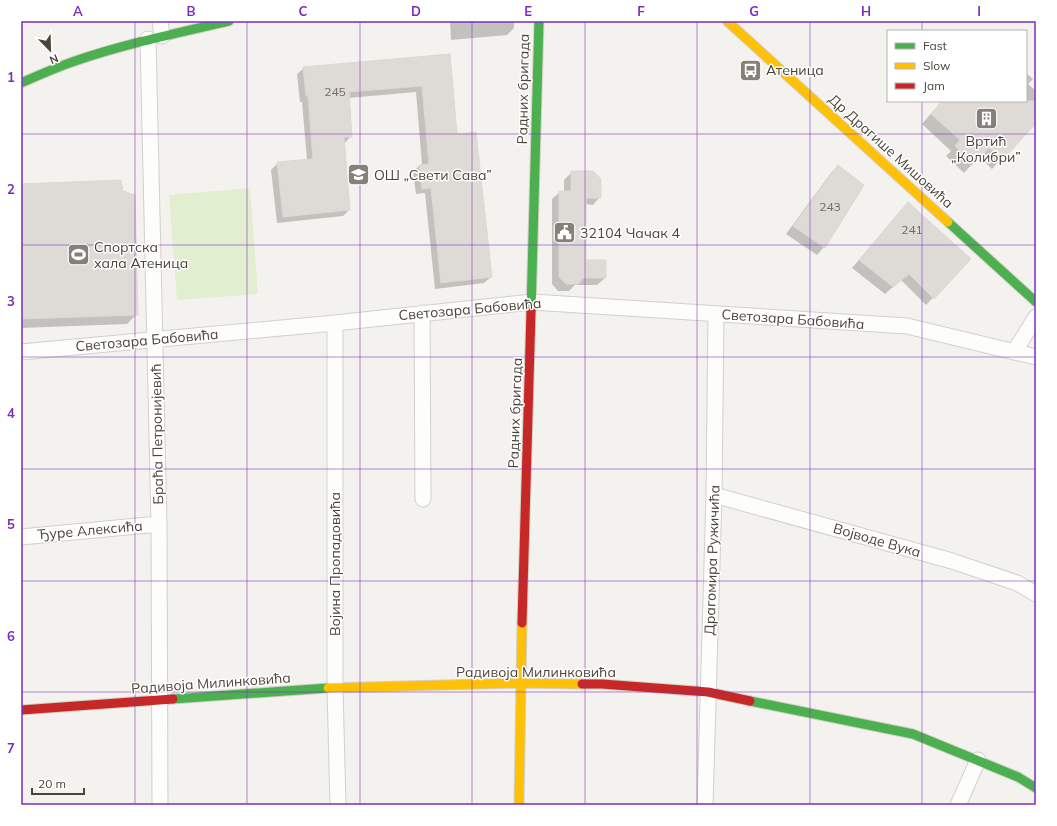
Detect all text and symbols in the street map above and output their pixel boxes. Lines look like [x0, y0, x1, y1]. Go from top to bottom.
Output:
text: A [73, 3, 83, 19]
text: B [187, 3, 196, 19]
text: C [299, 3, 308, 19]
text: D [411, 3, 421, 19]
text: E [524, 3, 532, 19]
text: F [637, 3, 645, 19]
text: G [749, 3, 759, 19]
text: H [861, 3, 871, 19]
text: I [977, 3, 981, 19]
north arrow [30, 30, 70, 70]
legend [887, 30, 1027, 102]
street label: Радних бригада [513, 33, 533, 145]
text: Fast [923, 38, 947, 53]
text: N [47, 51, 60, 67]
bus stop icon: Атеница [738, 57, 764, 83]
text: Slow [923, 58, 951, 73]
place label: Атеница [766, 61, 824, 79]
text: 1 [7, 69, 15, 85]
text: Jam [923, 78, 945, 93]
house number: 245 [324, 84, 346, 99]
street label: Др Драгише Мишовића [825, 90, 957, 212]
building icon: Вртић „Колибри” [973, 106, 999, 132]
place label: Вртић „Колибри” [951, 132, 1021, 166]
school or university icon: ОШ „Свети Сава” [346, 162, 372, 188]
place label: ОШ „Свети Сава” [374, 166, 492, 184]
text: 2 [7, 181, 15, 197]
house number: 243 [819, 199, 841, 214]
public building icon: 32104 Чачак 4 [551, 220, 577, 246]
house number: 241 [901, 222, 923, 237]
place label: 32104 Чачак 4 [580, 224, 680, 242]
place label: Спортска хала Атеница [94, 238, 188, 272]
sports icon: Спортска хала Атеница [66, 242, 92, 268]
text: 3 [7, 293, 15, 309]
street label: Светозара Бабовића [398, 294, 542, 324]
street label: Светозара Бабовића [721, 305, 865, 333]
street label: Светозара Бабовића [75, 325, 219, 355]
street label: Радних бригада [504, 357, 526, 469]
street label: Браћа Петронијевић [147, 363, 167, 505]
text: 4 [7, 405, 15, 421]
street label: Драгомира Ружичића [700, 484, 724, 636]
street label: Војина Пропадовића [326, 492, 344, 636]
text: 5 [7, 516, 15, 532]
street label: Ђуре Алексића [37, 516, 143, 544]
street label: Војводе Вука [831, 519, 923, 561]
text: 6 [7, 628, 15, 644]
street label: Радивоја Милинковића [456, 663, 616, 681]
street label: Радивоја Милинковића [131, 668, 291, 698]
text: 7 [7, 740, 15, 756]
scale bar [32, 770, 84, 796]
text: 20 m [38, 776, 66, 791]

